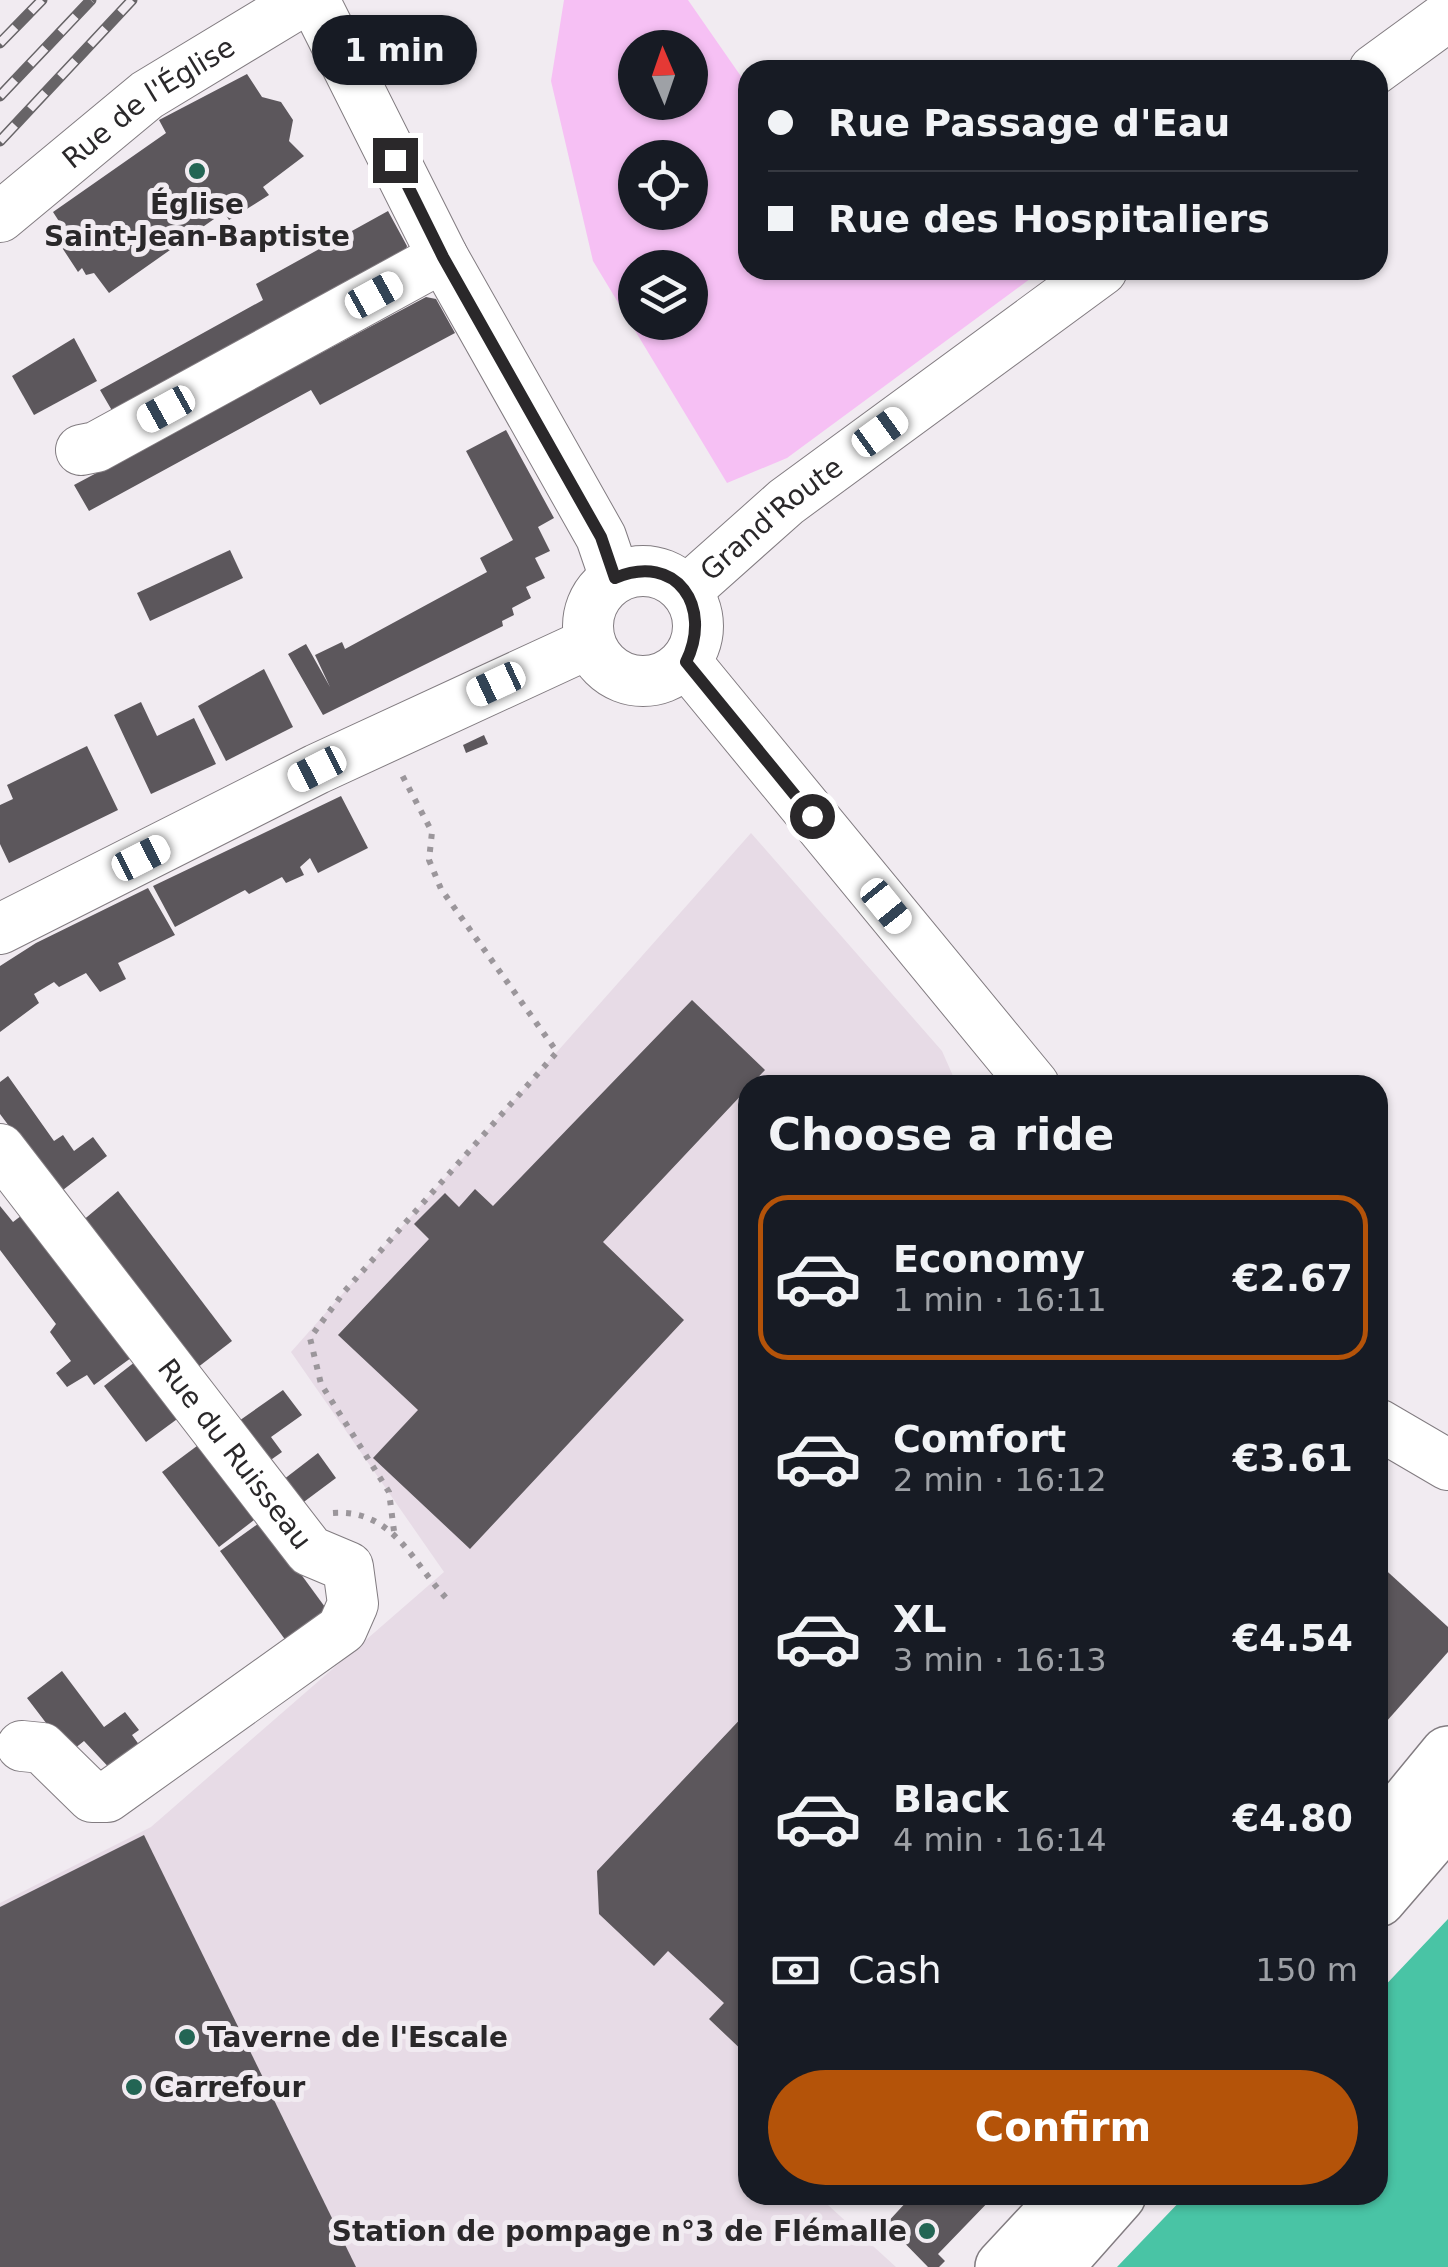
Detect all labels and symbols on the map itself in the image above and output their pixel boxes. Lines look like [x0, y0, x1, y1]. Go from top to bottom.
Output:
callout: 1 min [312, 15, 478, 85]
street label: Rue de l'Église [55, 30, 240, 175]
north arrow [618, 30, 708, 120]
route end [373, 138, 418, 183]
marker: Église Saint-Jean-Baptiste [186, 160, 208, 182]
place label: Église Saint-Jean-Baptiste [44, 187, 350, 253]
car [340, 267, 408, 323]
car [132, 381, 200, 437]
car [847, 402, 913, 462]
street label: Grand'Route [693, 450, 849, 587]
car [462, 658, 530, 710]
car [283, 742, 351, 796]
route start [790, 794, 835, 839]
car [107, 831, 175, 885]
car [855, 873, 917, 939]
street label: Rue du Ruisseau [151, 1352, 319, 1556]
place label: Taverne de l'Escale [207, 2021, 508, 2054]
marker: Taverne de l'Escale [176, 2026, 198, 2048]
place label: Carrefour [154, 2071, 305, 2104]
marker: Carrefour [123, 2076, 145, 2098]
place label: Station de pompage n°3 de Flémalle [332, 2215, 907, 2248]
marker: Station de pompage n°3 de Flémalle [916, 2220, 938, 2242]

